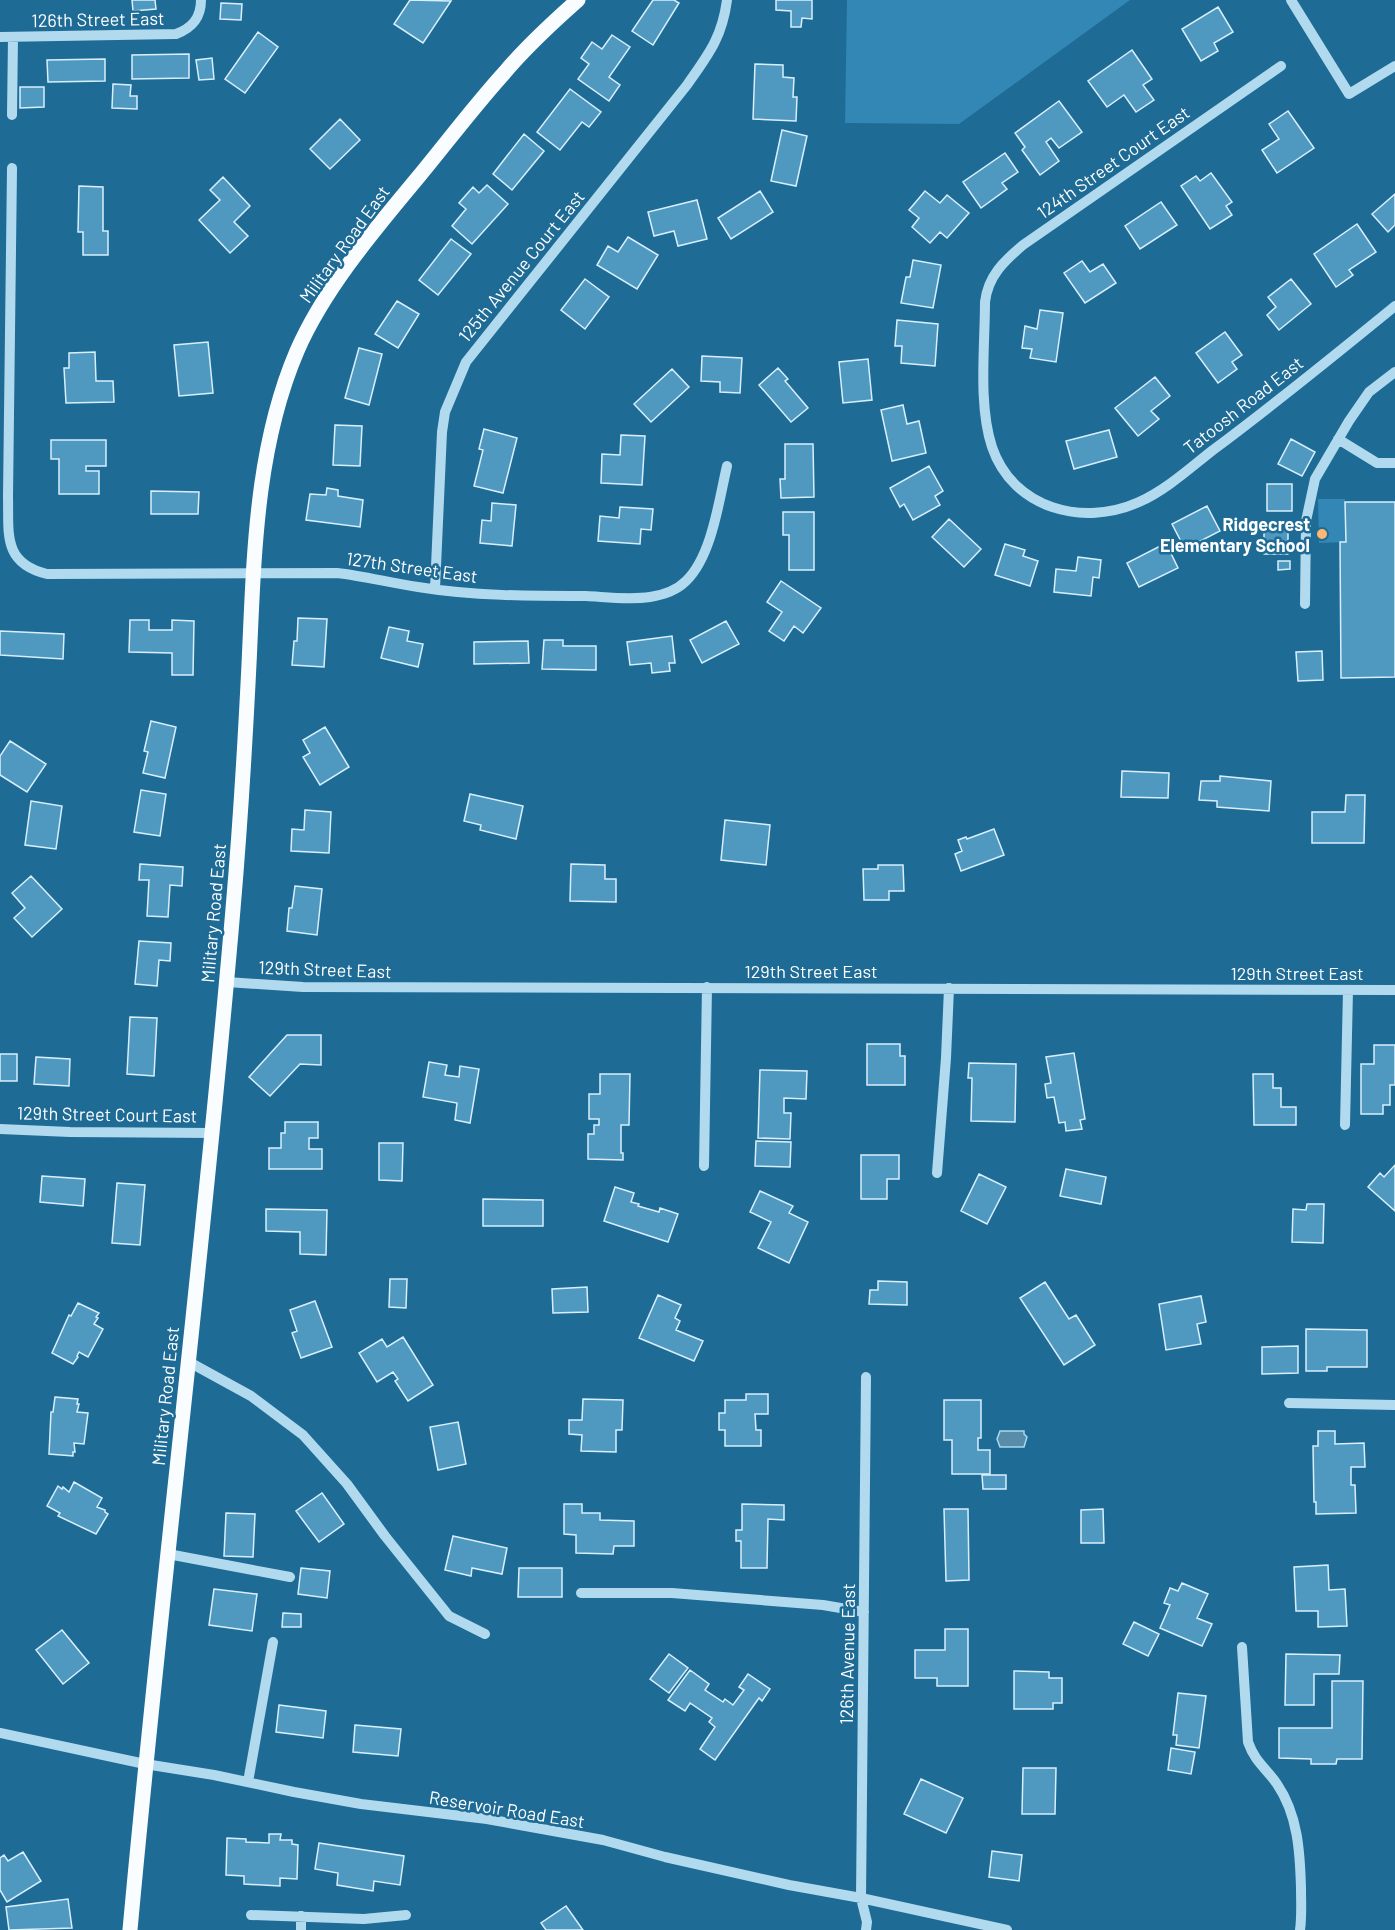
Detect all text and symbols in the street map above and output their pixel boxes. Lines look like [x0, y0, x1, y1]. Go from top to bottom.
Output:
street label: 126th Street East [31, 7, 165, 31]
street label: 124th Street Court East [1033, 101, 1193, 223]
street label: Military Road East [294, 181, 394, 307]
street label: 125th Avenue Court East [453, 186, 589, 346]
street label: Tatoosh Road East [1179, 351, 1307, 459]
place label: Ridgecrest Elementary School [1160, 513, 1310, 556]
marker: Ridgecrest Elementary School [1315, 527, 1329, 541]
street label: 127th Street East [345, 547, 479, 587]
street label: Military Road East [196, 843, 230, 983]
street label: 129th Street East [258, 956, 392, 982]
street label: 129th Street East [744, 960, 878, 982]
street label: 129th Street East [1230, 962, 1364, 984]
street label: 129th Street Court East [17, 1101, 197, 1127]
street label: Military Road East [147, 1325, 183, 1467]
street label: 126th Avenue East [835, 1583, 859, 1725]
street label: Reservoir Road East [428, 1786, 586, 1832]

